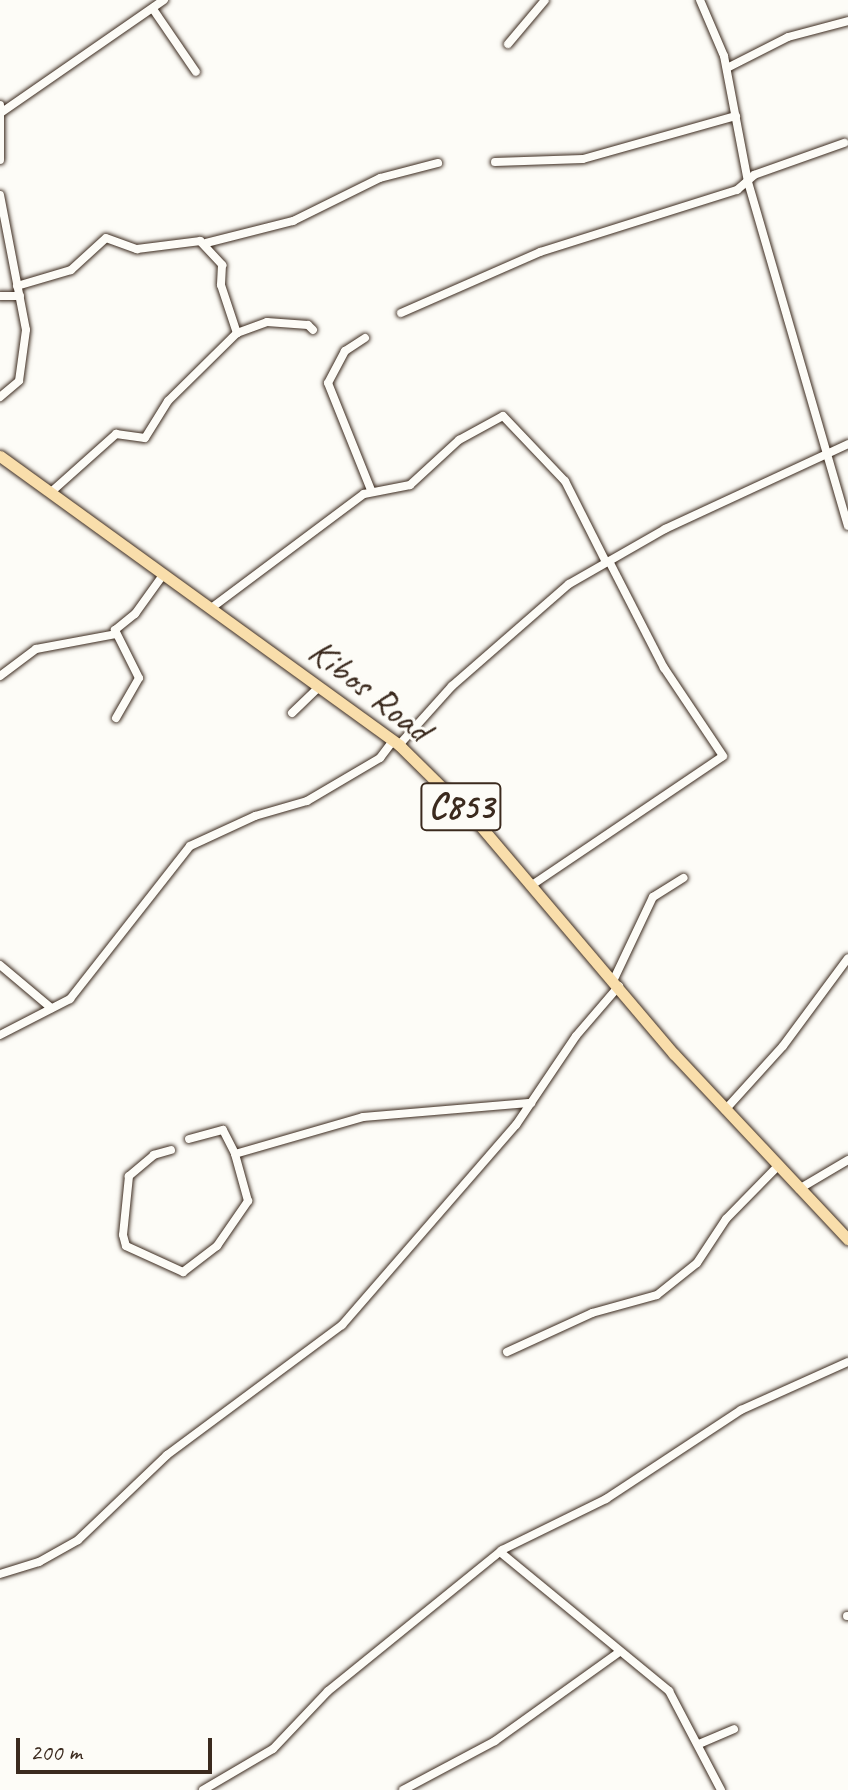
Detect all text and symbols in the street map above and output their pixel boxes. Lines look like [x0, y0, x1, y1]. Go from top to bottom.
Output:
street label: Kibos Road [300, 628, 440, 752]
road number: C853 [419, 775, 503, 839]
scale bar [20, 1722, 216, 1772]
text: 200 m [30, 1737, 82, 1767]

